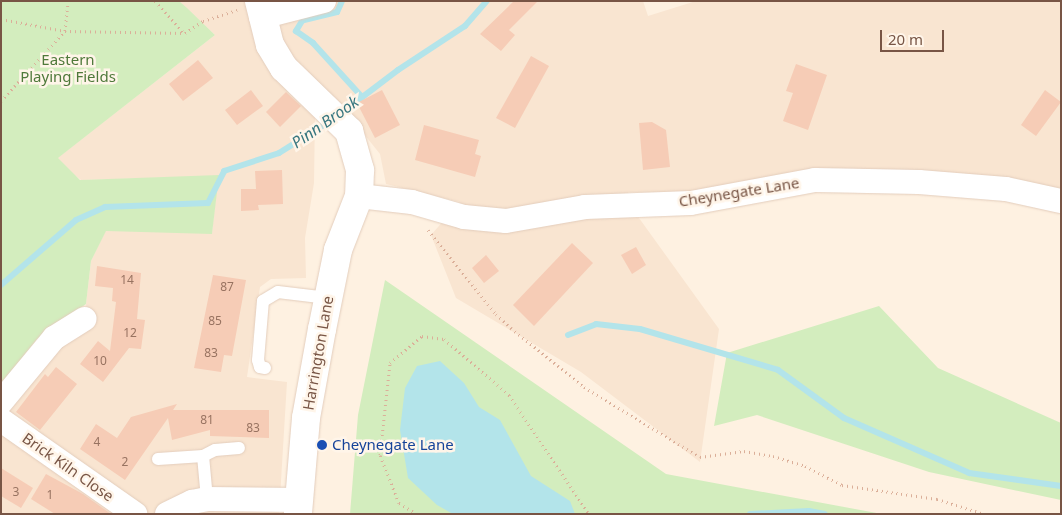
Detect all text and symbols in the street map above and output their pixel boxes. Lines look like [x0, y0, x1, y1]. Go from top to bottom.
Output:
scale bar [882, 20, 946, 52]
text: 20 m [888, 29, 923, 49]
park label: Eastern Playing Fields [20, 50, 116, 85]
water label: Pinn Brook [288, 92, 362, 152]
street label: Cheynegate Lane [677, 174, 801, 210]
house number: 14 [120, 273, 134, 287]
house number: 87 [220, 280, 234, 294]
street label: Harrington Lane [299, 294, 337, 412]
house number: 85 [208, 314, 222, 328]
house number: 12 [123, 326, 137, 340]
house number: 83 [204, 346, 218, 360]
house number: 10 [93, 354, 107, 368]
house number: 81 [200, 413, 214, 427]
house number: 83 [246, 421, 260, 435]
street label: Brick Kiln Close [19, 429, 117, 505]
house number: 4 [94, 435, 100, 449]
place label: Cheynegate Lane [332, 436, 454, 454]
marker: Cheynegate Lane [316, 439, 328, 451]
house number: 2 [122, 455, 128, 469]
house number: 3 [13, 485, 19, 499]
house number: 1 [47, 488, 53, 502]

